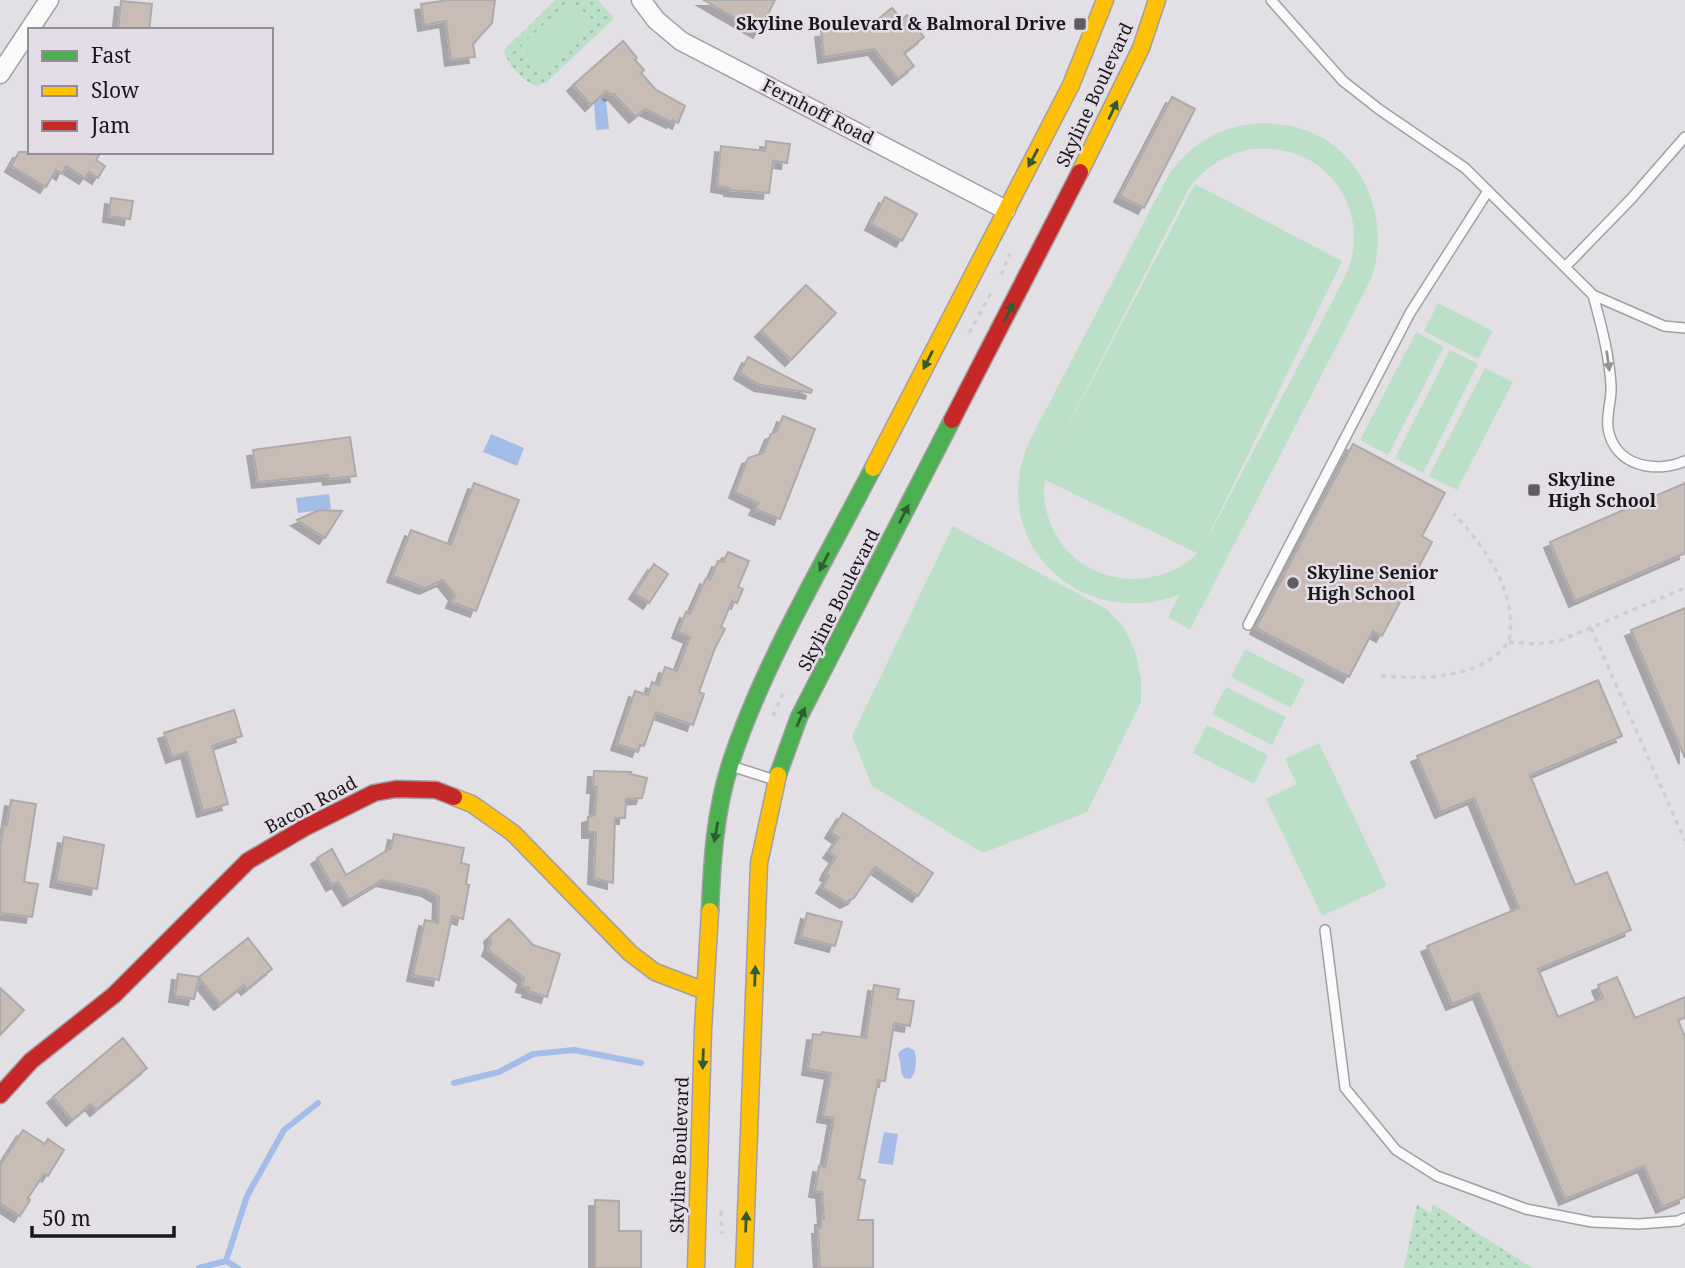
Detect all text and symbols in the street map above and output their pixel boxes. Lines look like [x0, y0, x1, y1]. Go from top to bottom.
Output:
place label: Skyline Boulevard & Balmoral Drive [736, 11, 1066, 35]
marker: Skyline Boulevard & Balmoral Drive [1072, 16, 1088, 32]
street label: Skyline Boulevard [1050, 19, 1138, 171]
legend [28, 28, 273, 154]
text: Fast [91, 41, 131, 69]
street label: Fernhoff Road [759, 73, 878, 150]
text: Slow [91, 76, 140, 104]
one-way arrow [1107, 100, 1118, 120]
text: Jam [90, 111, 130, 139]
one-way arrow [1027, 148, 1039, 168]
one-way arrow [1003, 302, 1014, 322]
one-way arrow [923, 350, 934, 370]
one-way arrow [1602, 350, 1613, 372]
place label: Skyline High School [1548, 467, 1657, 512]
marker: Skyline High School [1526, 482, 1542, 498]
one-way arrow [899, 504, 910, 524]
street label: Skyline Boulevard [792, 524, 884, 675]
one-way arrow [819, 552, 830, 572]
place label: Skyline Senior High School [1307, 560, 1439, 605]
marker: Skyline Senior High School [1285, 575, 1301, 591]
one-way arrow [796, 706, 807, 727]
street label: Bacon Road [260, 770, 361, 838]
one-way arrow [710, 821, 721, 843]
one-way arrow [750, 965, 761, 987]
one-way arrow [697, 1048, 708, 1070]
street label: Skyline Boulevard [664, 1076, 694, 1234]
scale bar [32, 1194, 173, 1238]
text: 50 m [42, 1204, 91, 1232]
one-way arrow [741, 1210, 752, 1232]

